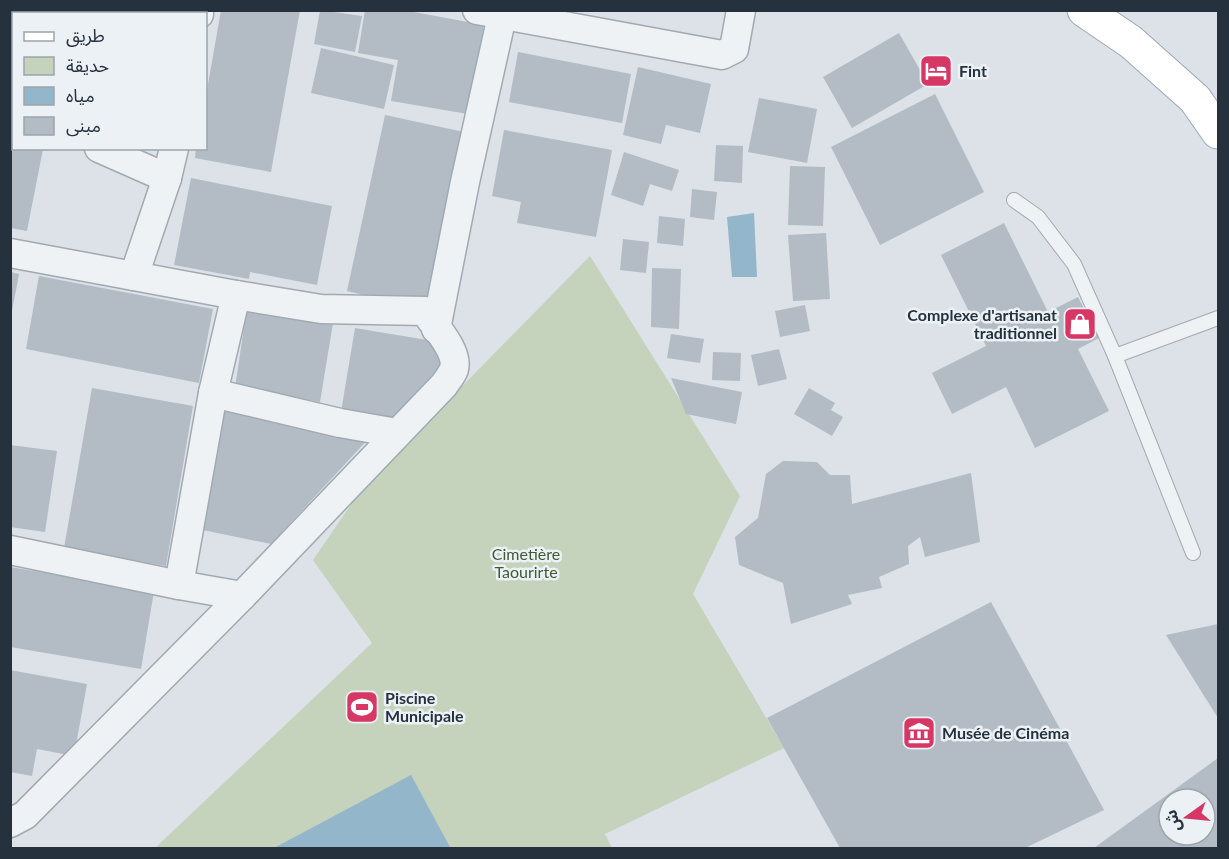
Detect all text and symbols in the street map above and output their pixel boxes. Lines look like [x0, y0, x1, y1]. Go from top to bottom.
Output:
legend [12, 12, 207, 150]
text: طريق [66, 24, 105, 47]
hotel icon: Fint [918, 53, 954, 89]
text: حديقة [66, 54, 109, 76]
place label: Fint [959, 61, 987, 80]
text: مياه [66, 84, 95, 106]
text: مبنى [66, 114, 101, 137]
place label: Complexe d'artisanat traditionnel [907, 305, 1057, 342]
shop icon: Complexe d'artisanat traditionnel [1062, 306, 1098, 342]
park label: Cimetière Taourirte [492, 544, 560, 581]
place label: Piscine Municipale [385, 688, 464, 725]
sports icon: Piscine Municipale [344, 689, 380, 725]
museum icon: Musée de Cinéma [901, 715, 937, 751]
place label: Musée de Cinéma [942, 723, 1069, 742]
north arrow [1157, 787, 1217, 847]
text: ش [1160, 808, 1185, 834]

